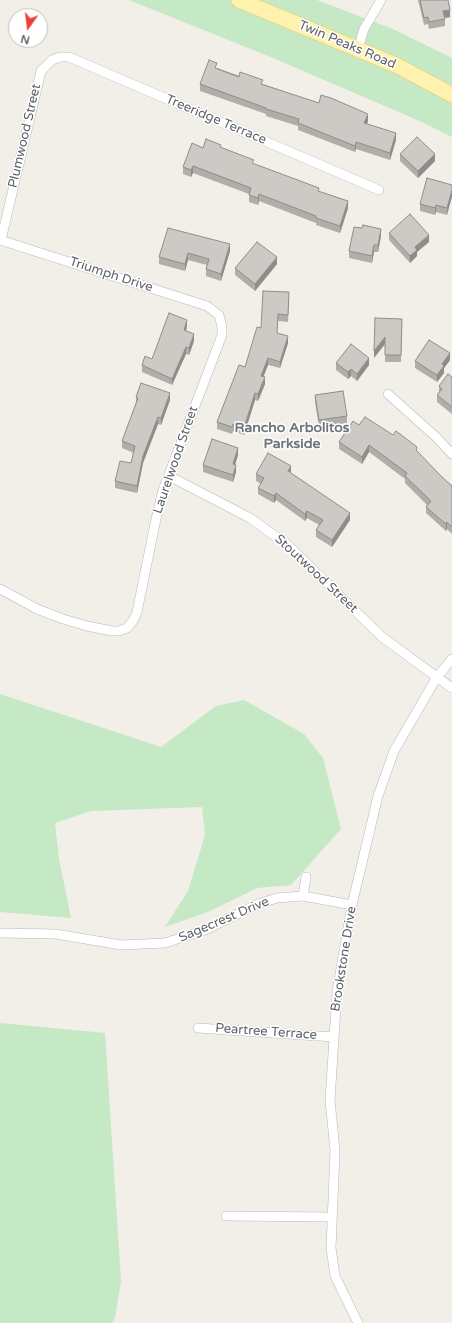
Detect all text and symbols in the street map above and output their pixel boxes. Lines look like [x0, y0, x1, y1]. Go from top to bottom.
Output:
north arrow [8, 8, 48, 48]
street label: Twin Peaks Road [296, 17, 398, 73]
text: N [19, 32, 31, 47]
street label: Plumwood Street [5, 82, 45, 190]
street label: Treeridge Terrace [163, 92, 269, 148]
street label: Triumph Drive [67, 254, 155, 296]
street label: Laurelwood Street [150, 404, 202, 516]
district label: Rancho Arbolitos Parkside [234, 420, 350, 452]
street label: Stoutwood Street [271, 531, 361, 617]
street label: Sagecrest Drive [177, 894, 271, 946]
street label: Brookstone Drive [328, 905, 360, 1013]
street label: Peartree Terrace [215, 1021, 317, 1043]

